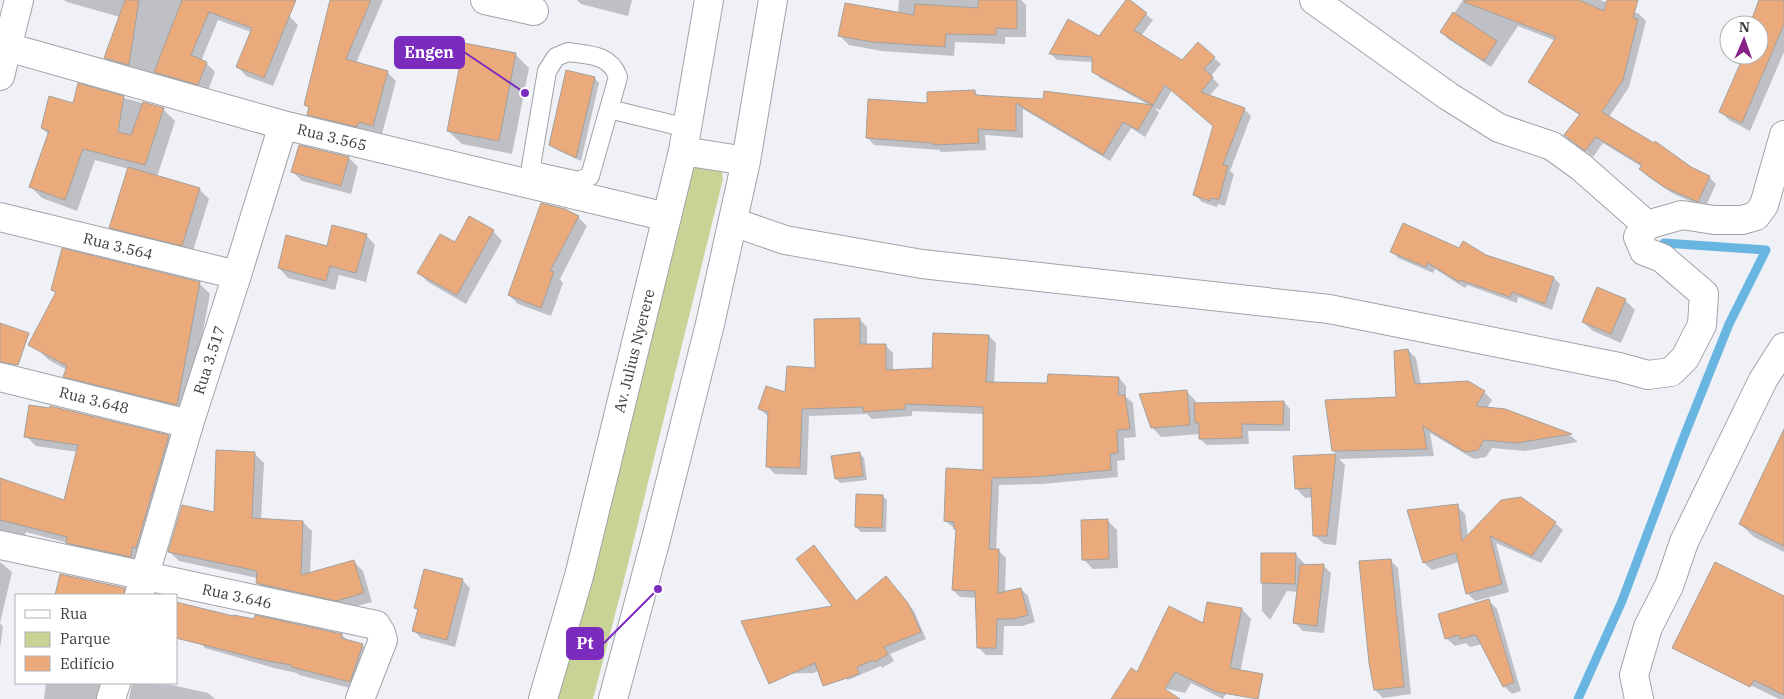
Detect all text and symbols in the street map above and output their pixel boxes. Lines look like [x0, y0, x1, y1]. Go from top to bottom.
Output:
north arrow [1719, 15, 1769, 65]
text: N [1739, 18, 1750, 36]
callout: Engen [395, 37, 464, 68]
text: Engen [404, 42, 454, 62]
street label: Rua 3.565 [295, 119, 369, 155]
street label: Rua 3.564 [81, 228, 155, 264]
street label: Av. Julius Nyerere [609, 287, 659, 415]
street label: Rua 3.517 [189, 323, 229, 397]
street label: Rua 3.648 [57, 382, 131, 418]
street label: Rua 3.646 [200, 579, 274, 613]
legend [15, 594, 178, 684]
text: Rua [60, 604, 87, 623]
callout: Pt [567, 628, 603, 659]
text: Parque [60, 629, 110, 648]
text: Pt [577, 633, 593, 653]
text: Edifício [60, 654, 114, 673]

